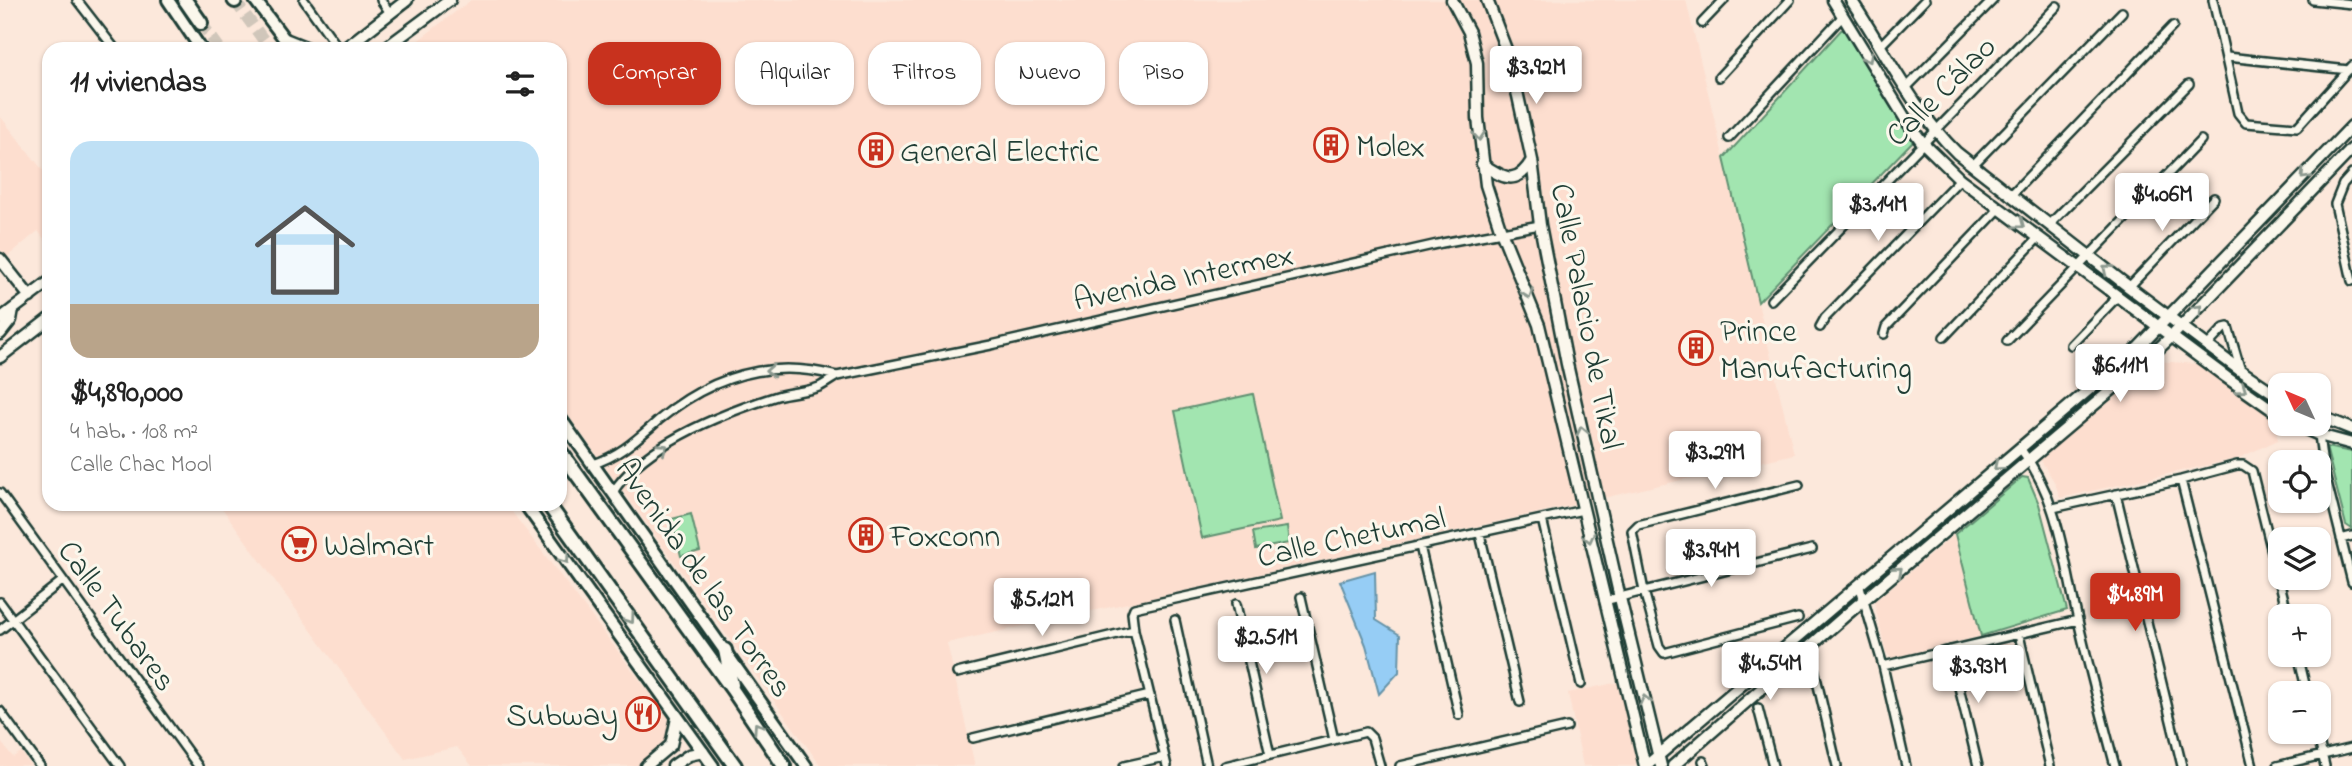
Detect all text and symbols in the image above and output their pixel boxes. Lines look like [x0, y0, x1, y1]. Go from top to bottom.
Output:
street label: Calle Cálao [1876, 26, 2009, 159]
chip: Comprar [588, 42, 721, 105]
chip: Alquilar [735, 42, 854, 105]
chip: Filtros [868, 42, 981, 105]
chip: Nuevo [995, 42, 1105, 105]
chip: Piso [1119, 42, 1208, 105]
pin: $3.92M [1479, 46, 1593, 106]
one-way arrow [1860, 51, 1873, 64]
text: $3.92M [1506, 52, 1566, 85]
text: 11 viviendas [70, 62, 207, 106]
icon: filters [501, 65, 539, 103]
place label: Molex [1356, 125, 1425, 172]
building icon: Molex [1312, 126, 1350, 164]
place label: General Electric [900, 130, 1100, 177]
building icon: General Electric [857, 131, 895, 169]
one-way arrow [1471, 131, 1486, 142]
one-way arrow [2300, 167, 2313, 180]
pin: $4.06M [2105, 174, 2219, 233]
text: $4.06M [2131, 179, 2193, 212]
street label: Calle Palacio de Tikal [1536, 180, 1633, 454]
pin: $3.14M [1821, 184, 1935, 243]
icon: home [242, 187, 368, 313]
text: $3.14M [1849, 189, 1907, 222]
one-way arrow [2012, 216, 2024, 229]
street label: Avenida Intermex [1069, 233, 1298, 326]
one-way arrow [2103, 265, 2115, 278]
one-way arrow [1519, 288, 1533, 300]
one-way arrow [2190, 304, 2203, 317]
place label: Prince Manufacturing [1720, 310, 1912, 394]
building icon: Prince Manufacturing [1677, 329, 1715, 367]
pin: $6.11M [2063, 344, 2177, 404]
text: $6.11M [2091, 350, 2149, 383]
one-way arrow [764, 364, 775, 379]
text: $4,890,000 [70, 372, 183, 416]
north arrow [2268, 373, 2331, 436]
map controls [2268, 373, 2331, 744]
one-way arrow [2234, 381, 2247, 393]
text: 4 hab. · 108 m² [70, 416, 198, 449]
one-way arrow [1576, 425, 1590, 437]
pin: $3.29M [1658, 432, 1772, 491]
text: $3.29M [1685, 437, 1745, 470]
one-way arrow [655, 443, 668, 456]
text: Calle Chac Mool [70, 449, 212, 482]
street label: Avenida de las Torres [602, 449, 803, 709]
button: locate [2268, 450, 2331, 513]
one-way arrow [1994, 458, 2006, 471]
street label: Calle Chetumal [1253, 497, 1450, 582]
place label: Foxconn [889, 515, 1000, 562]
building icon: Foxconn [847, 516, 885, 554]
place label: Walmart [324, 524, 434, 571]
supermarket icon: Walmart [280, 525, 318, 563]
button: layers [2268, 527, 2331, 590]
pin: $3.94M [1654, 530, 1768, 589]
street label: Calle Tubares [44, 532, 186, 703]
one-way arrow [1581, 532, 1595, 544]
text: $3.94M [1682, 535, 1740, 568]
one-way arrow [557, 551, 569, 564]
one-way arrow [1890, 567, 1903, 579]
pin: $4.89M [2078, 574, 2192, 633]
pin: $5.12M [985, 578, 1099, 638]
text: $4.89M [2106, 579, 2164, 612]
text: $5.12M [1010, 584, 1074, 617]
button: + [2268, 604, 2331, 667]
one-way arrow [622, 611, 634, 624]
pin: $2.51M [1209, 616, 1323, 676]
text: $2.51M [1234, 622, 1298, 655]
pin: $4.54M [1713, 642, 1827, 702]
pin: $3.93M [1921, 646, 2035, 705]
text: $4.54M [1738, 648, 1802, 681]
text: $3.93M [1949, 651, 2007, 684]
button: − [2268, 681, 2331, 744]
place label: Subway [506, 694, 618, 741]
one-way arrow [1639, 694, 1653, 706]
restaurant icon: Subway [624, 695, 662, 733]
one-way arrow [754, 722, 766, 735]

